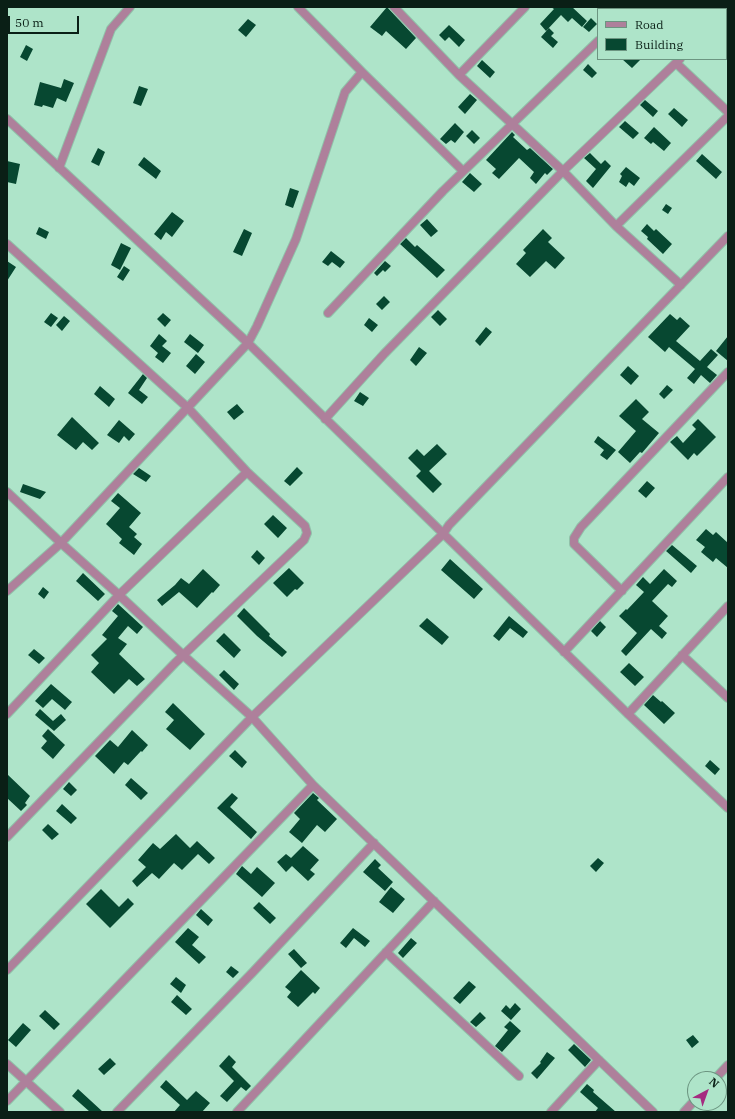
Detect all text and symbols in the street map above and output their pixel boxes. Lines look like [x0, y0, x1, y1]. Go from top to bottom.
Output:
scale bar [10, 8, 81, 34]
legend [597, 8, 727, 60]
text: 50 m [15, 15, 44, 30]
text: Road [635, 17, 664, 32]
text: Building [635, 37, 683, 52]
north arrow [687, 1071, 727, 1111]
text: N [706, 1075, 722, 1091]

